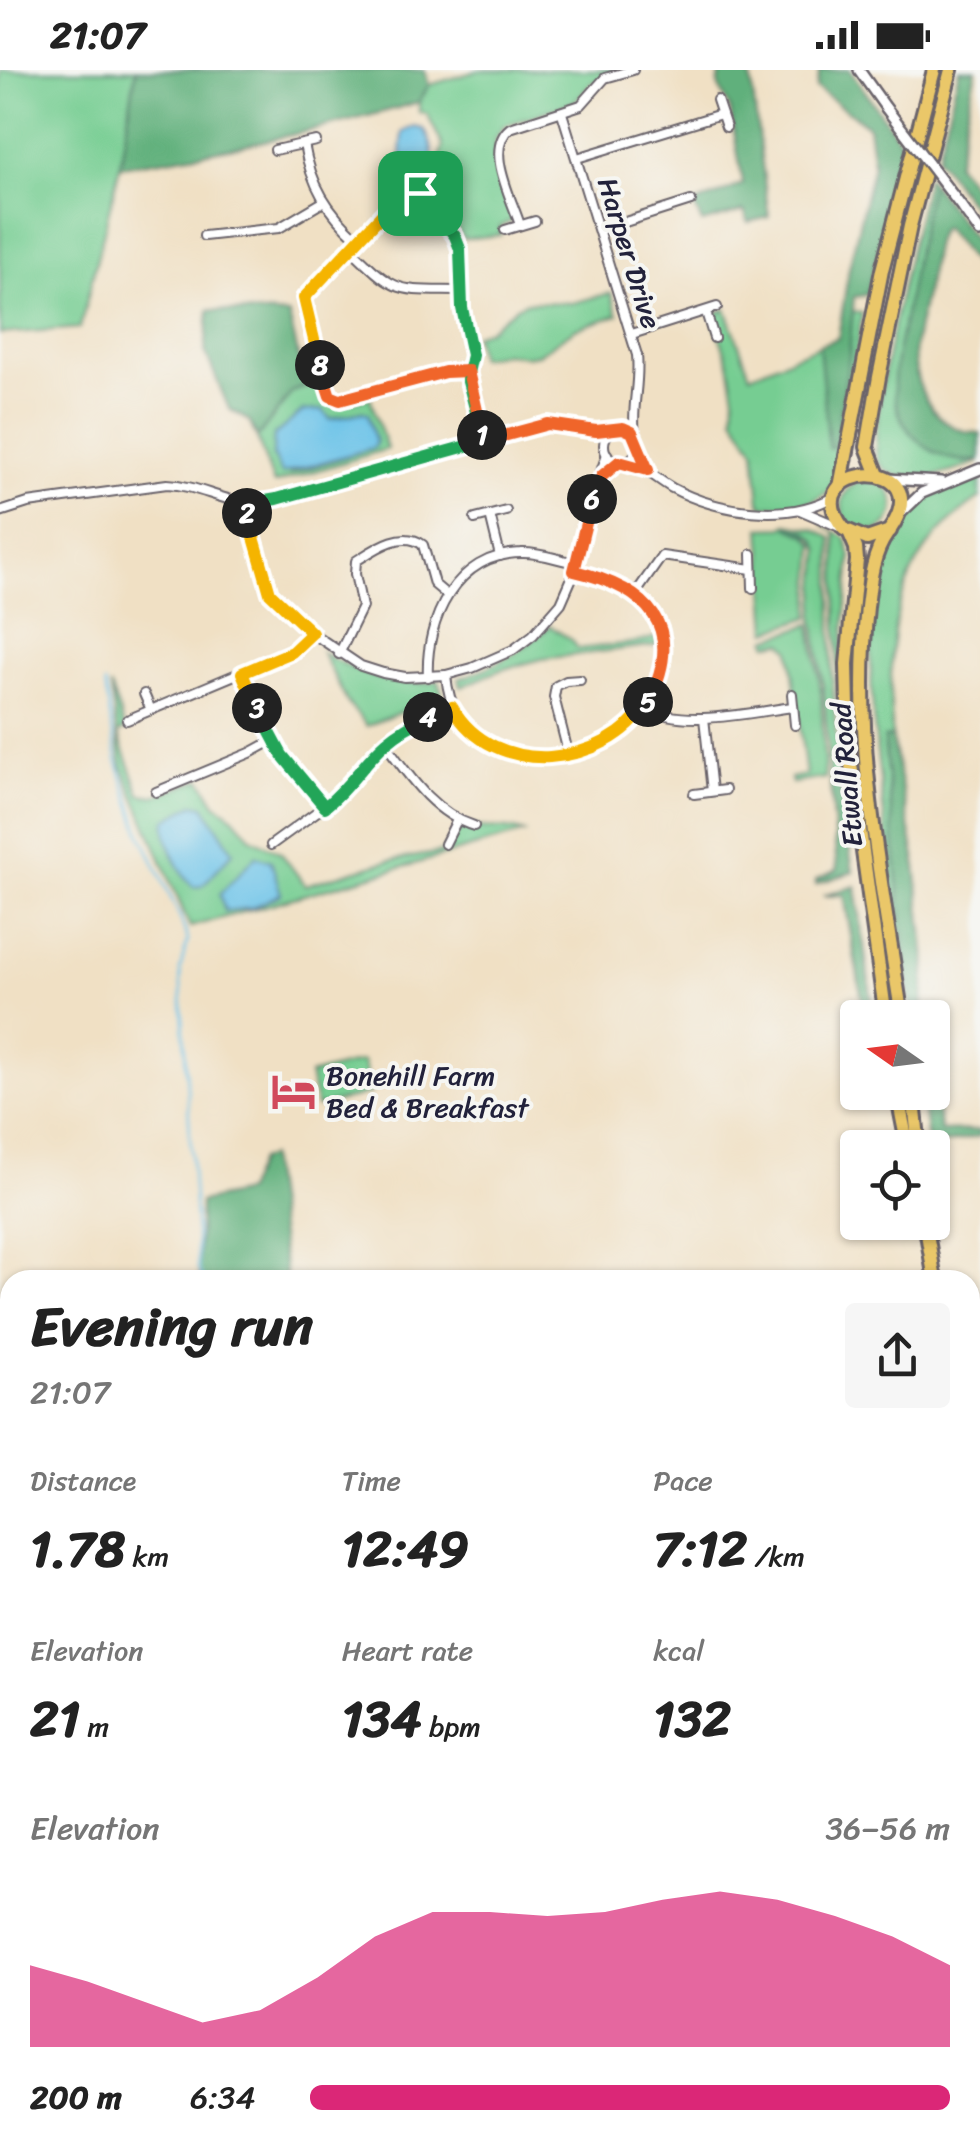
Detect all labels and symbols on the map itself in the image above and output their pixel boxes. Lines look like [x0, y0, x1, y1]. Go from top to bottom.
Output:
pin [378, 151, 463, 236]
street label: Harper Drive [583, 171, 676, 335]
pin: 8 [295, 340, 345, 390]
pin: 1 [457, 410, 507, 460]
pin: 6 [567, 474, 617, 524]
pin: 2 [222, 488, 272, 538]
pin: 5 [623, 677, 673, 727]
pin: 3 [232, 683, 282, 733]
pin: 4 [403, 692, 453, 742]
street label: Etwall Road [816, 699, 877, 849]
north arrow [840, 1000, 950, 1110]
place label: Bonehill Farm Bed & Breakfast [326, 1051, 530, 1132]
hotel icon: Bonehill Farm Bed & Breakfast [269, 1067, 317, 1115]

